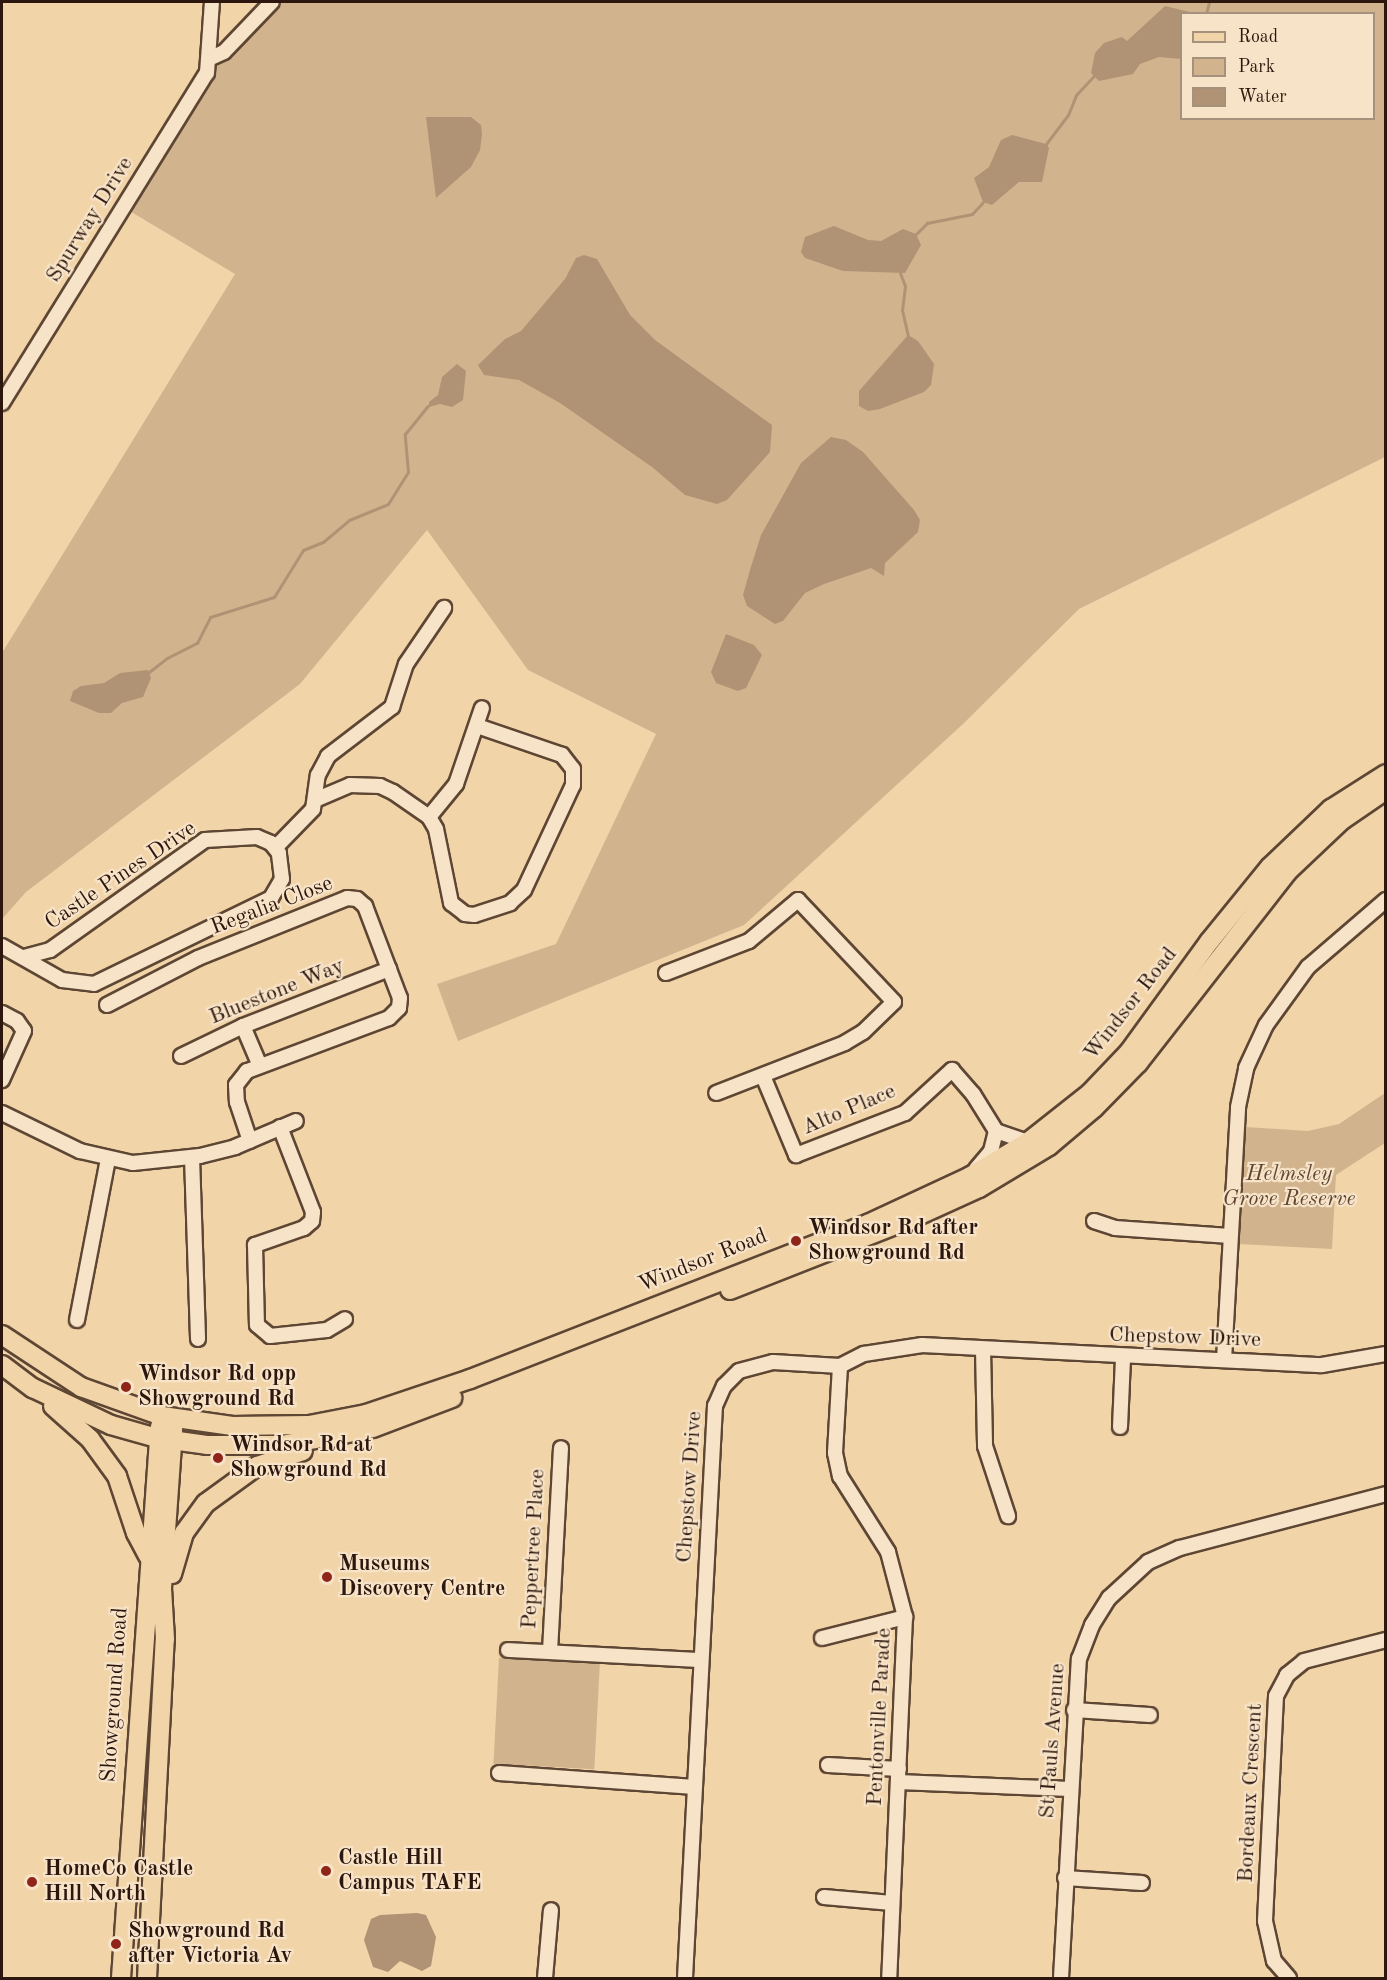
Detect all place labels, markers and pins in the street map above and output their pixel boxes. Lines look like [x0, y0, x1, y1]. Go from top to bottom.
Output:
place label: Windsor Rd after Showground Rd [808, 1215, 978, 1266]
marker: Windsor Rd after Showground Rd [789, 1234, 803, 1248]
place label: Windsor Rd opp Showground Rd [138, 1361, 296, 1412]
marker: Windsor Rd opp Showground Rd [119, 1380, 133, 1394]
place label: Windsor Rd at Showground Rd [230, 1432, 387, 1484]
marker: Windsor Rd at Showground Rd [211, 1451, 225, 1465]
place label: Museums Discovery Centre [339, 1551, 505, 1603]
marker: Museums Discovery Centre [320, 1570, 334, 1584]
place label: Castle Hill Campus TAFE [338, 1845, 481, 1897]
place label: HomeCo Castle Hill North [44, 1856, 193, 1908]
marker: Castle Hill Campus TAFE [319, 1864, 333, 1878]
marker: HomeCo Castle Hill North [25, 1875, 39, 1889]
place label: Showground Rd after Victoria Av [128, 1918, 292, 1970]
marker: Showground Rd after Victoria Av [109, 1937, 123, 1951]

